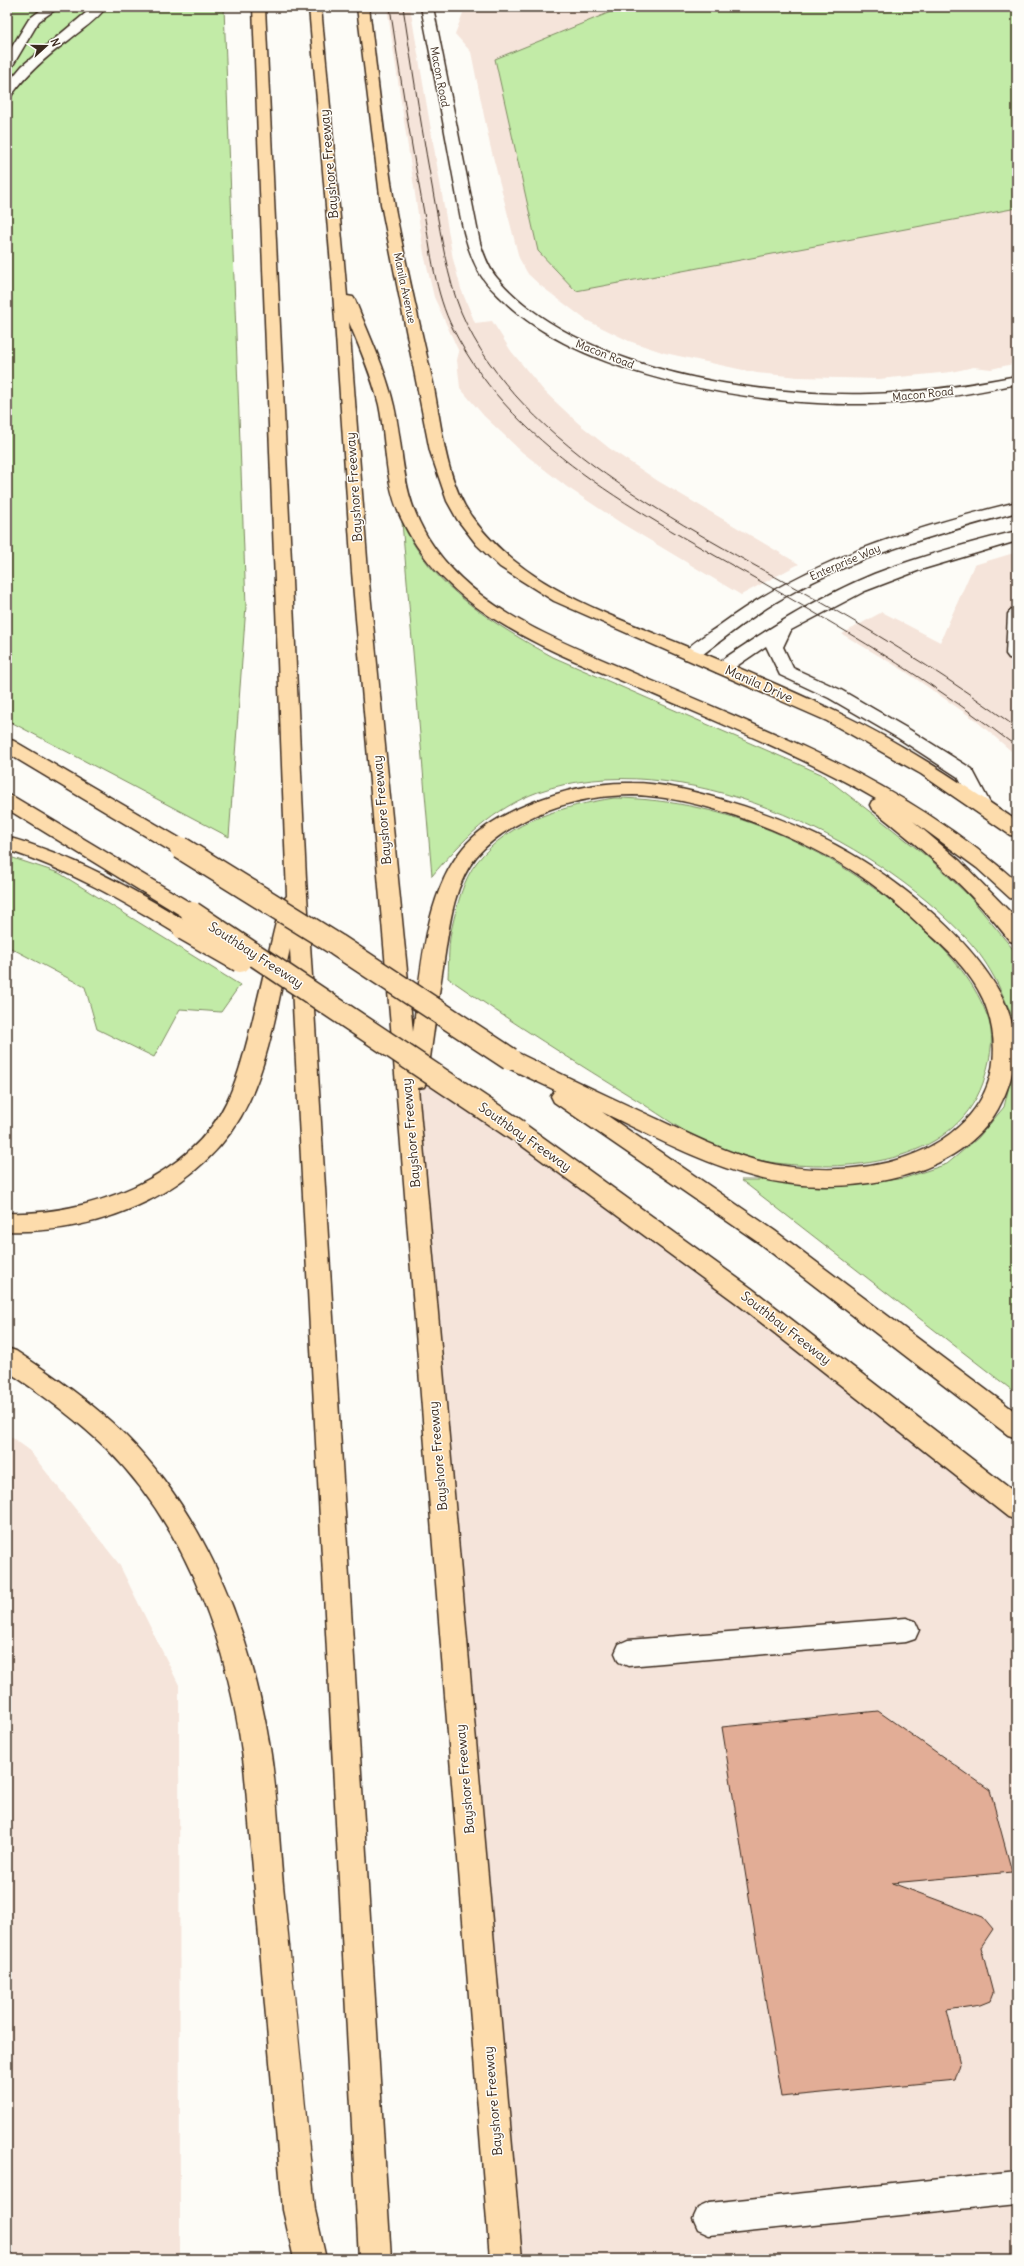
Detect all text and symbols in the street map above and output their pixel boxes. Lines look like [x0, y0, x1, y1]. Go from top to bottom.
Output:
north arrow [26, 26, 66, 66]
text: N [47, 36, 63, 48]
street label: Macon Road [427, 45, 453, 109]
street label: Bayshore Freeway [316, 109, 342, 219]
street label: Manila Avenue [391, 251, 419, 325]
street label: Macon Road [574, 336, 637, 372]
street label: Macon Road [892, 384, 955, 404]
street label: Bayshore Freeway [342, 432, 366, 542]
street label: Enterprise Way [807, 541, 883, 583]
street label: Manila Drive [722, 661, 796, 707]
street label: Bayshore Freeway [369, 755, 395, 865]
street label: Southbay Freeway [205, 918, 307, 992]
street label: Bayshore Freeway [398, 1078, 424, 1188]
street label: Southbay Freeway [475, 1099, 575, 1175]
street label: Southbay Freeway [738, 1288, 834, 1368]
street label: Bayshore Freeway [425, 1401, 451, 1511]
street label: Bayshore Freeway [452, 1724, 478, 1834]
street label: Bayshore Freeway [480, 2046, 506, 2156]

